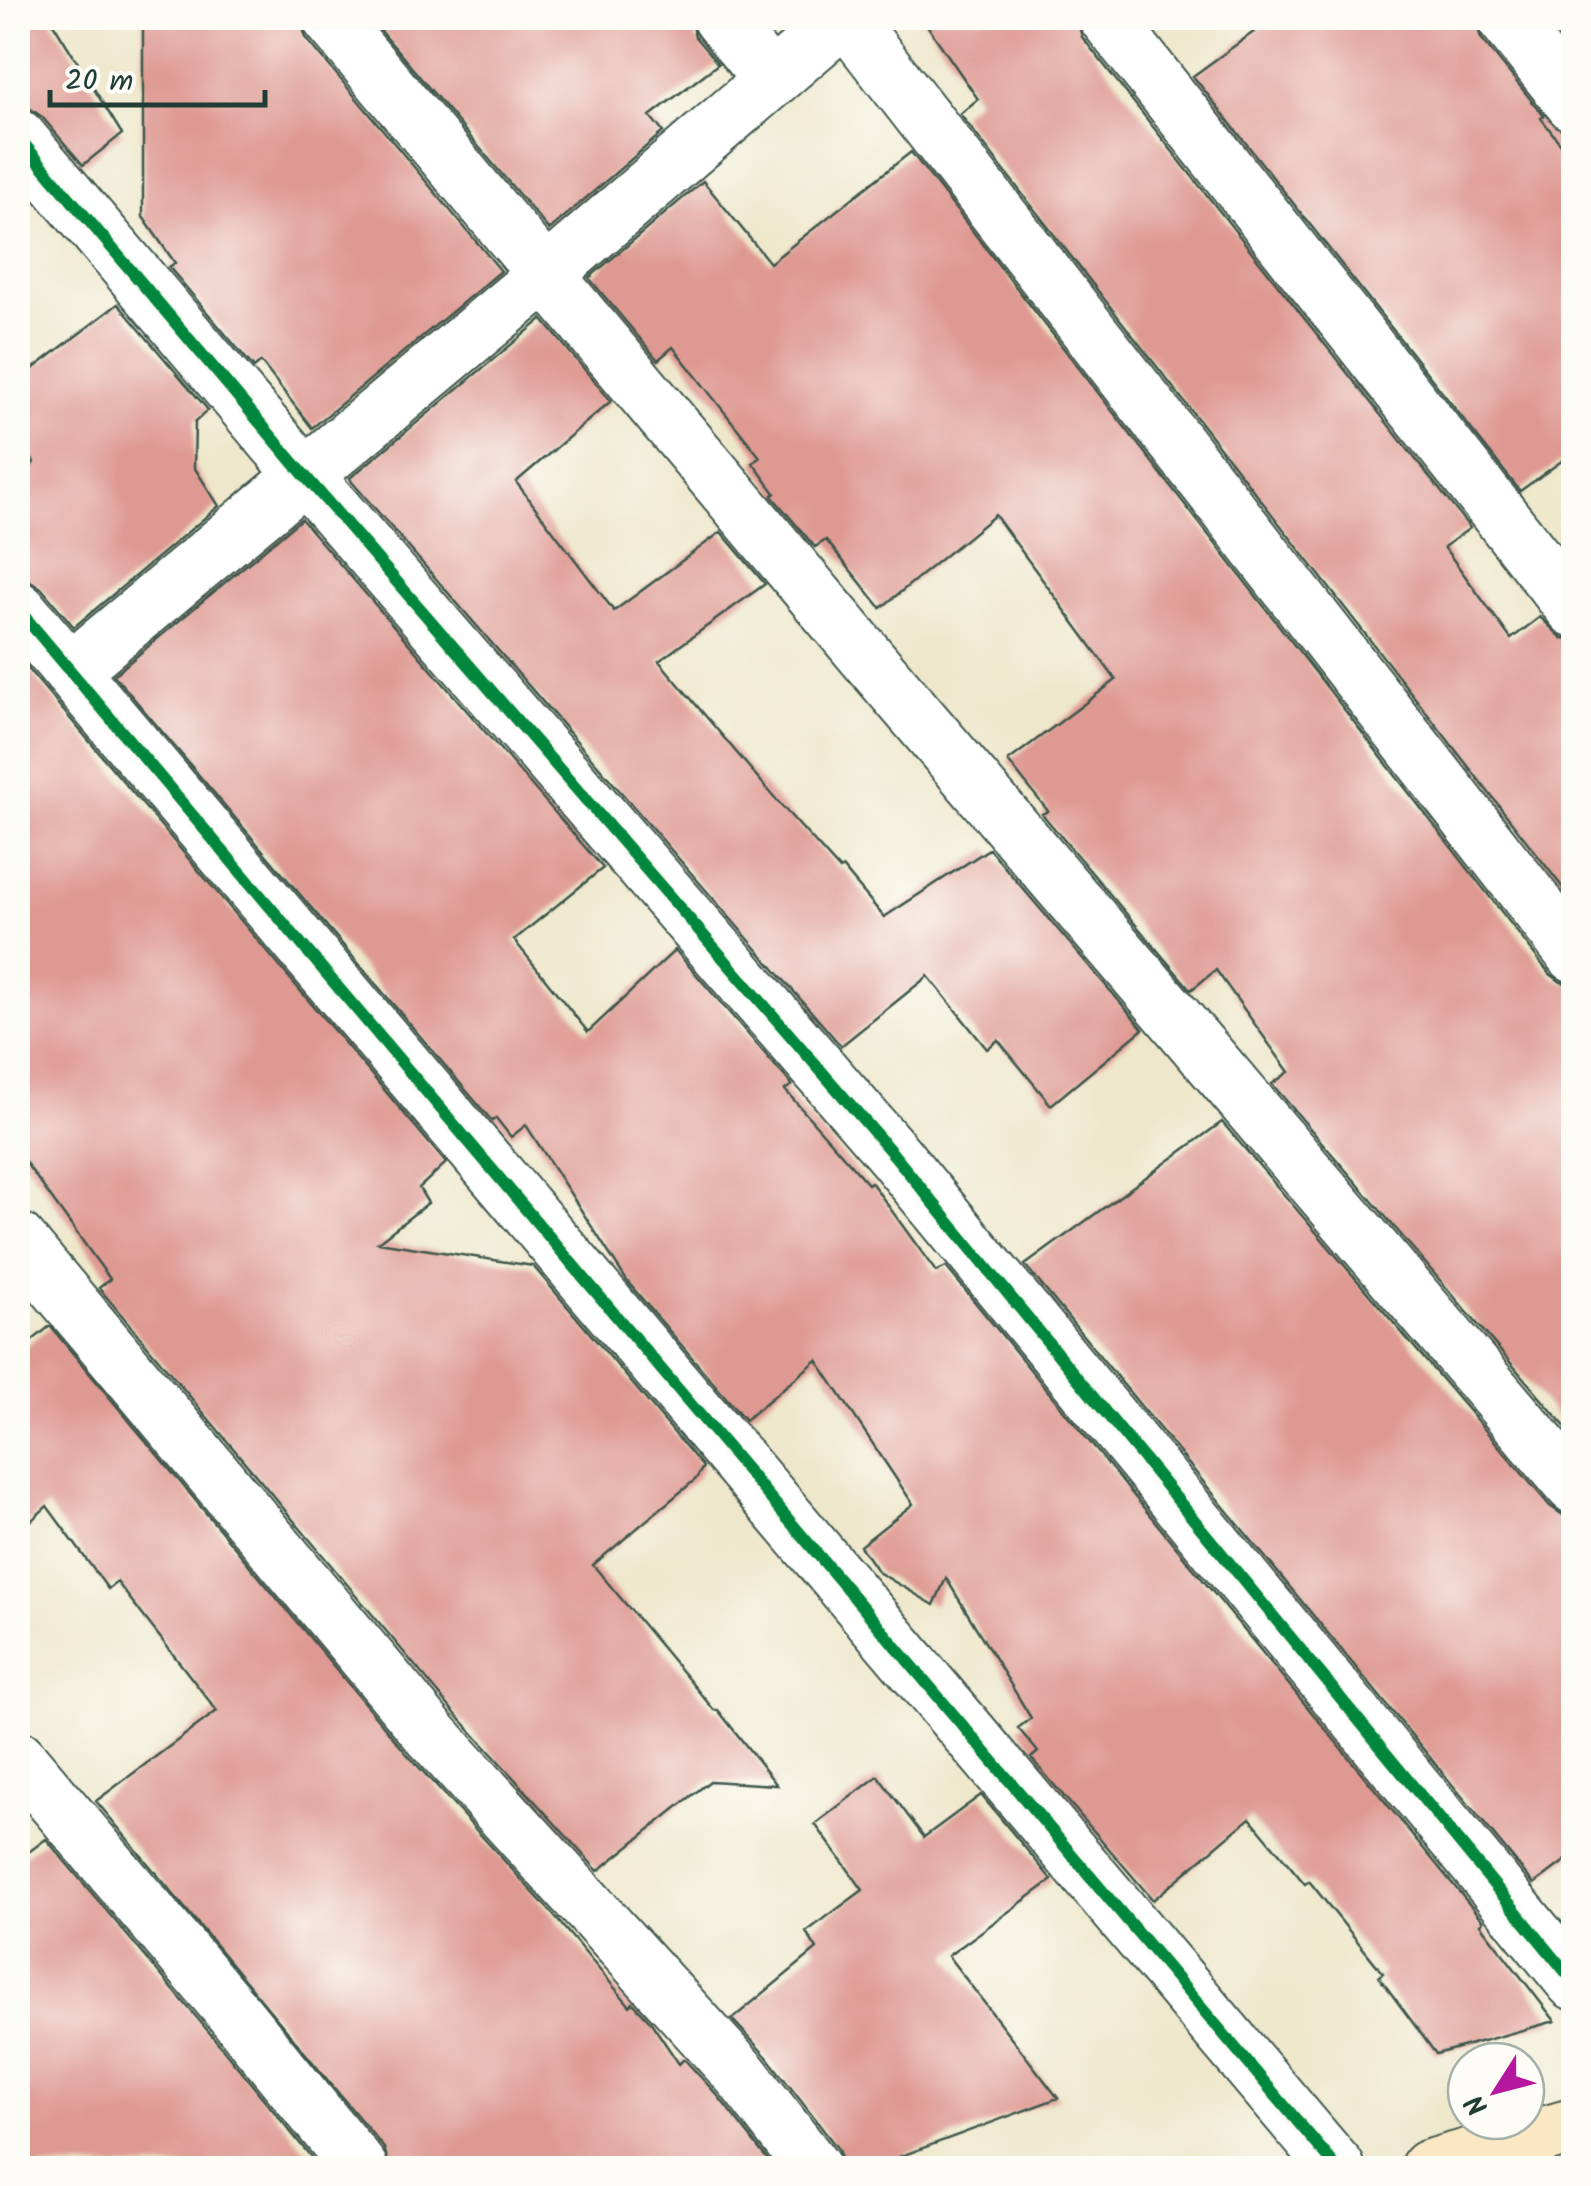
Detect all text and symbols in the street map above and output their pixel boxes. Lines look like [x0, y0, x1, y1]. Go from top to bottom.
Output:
scale bar [50, 45, 265, 107]
text: 20 m [65, 58, 133, 106]
north arrow [1446, 2041, 1546, 2141]
text: N [1454, 2084, 1501, 2125]

